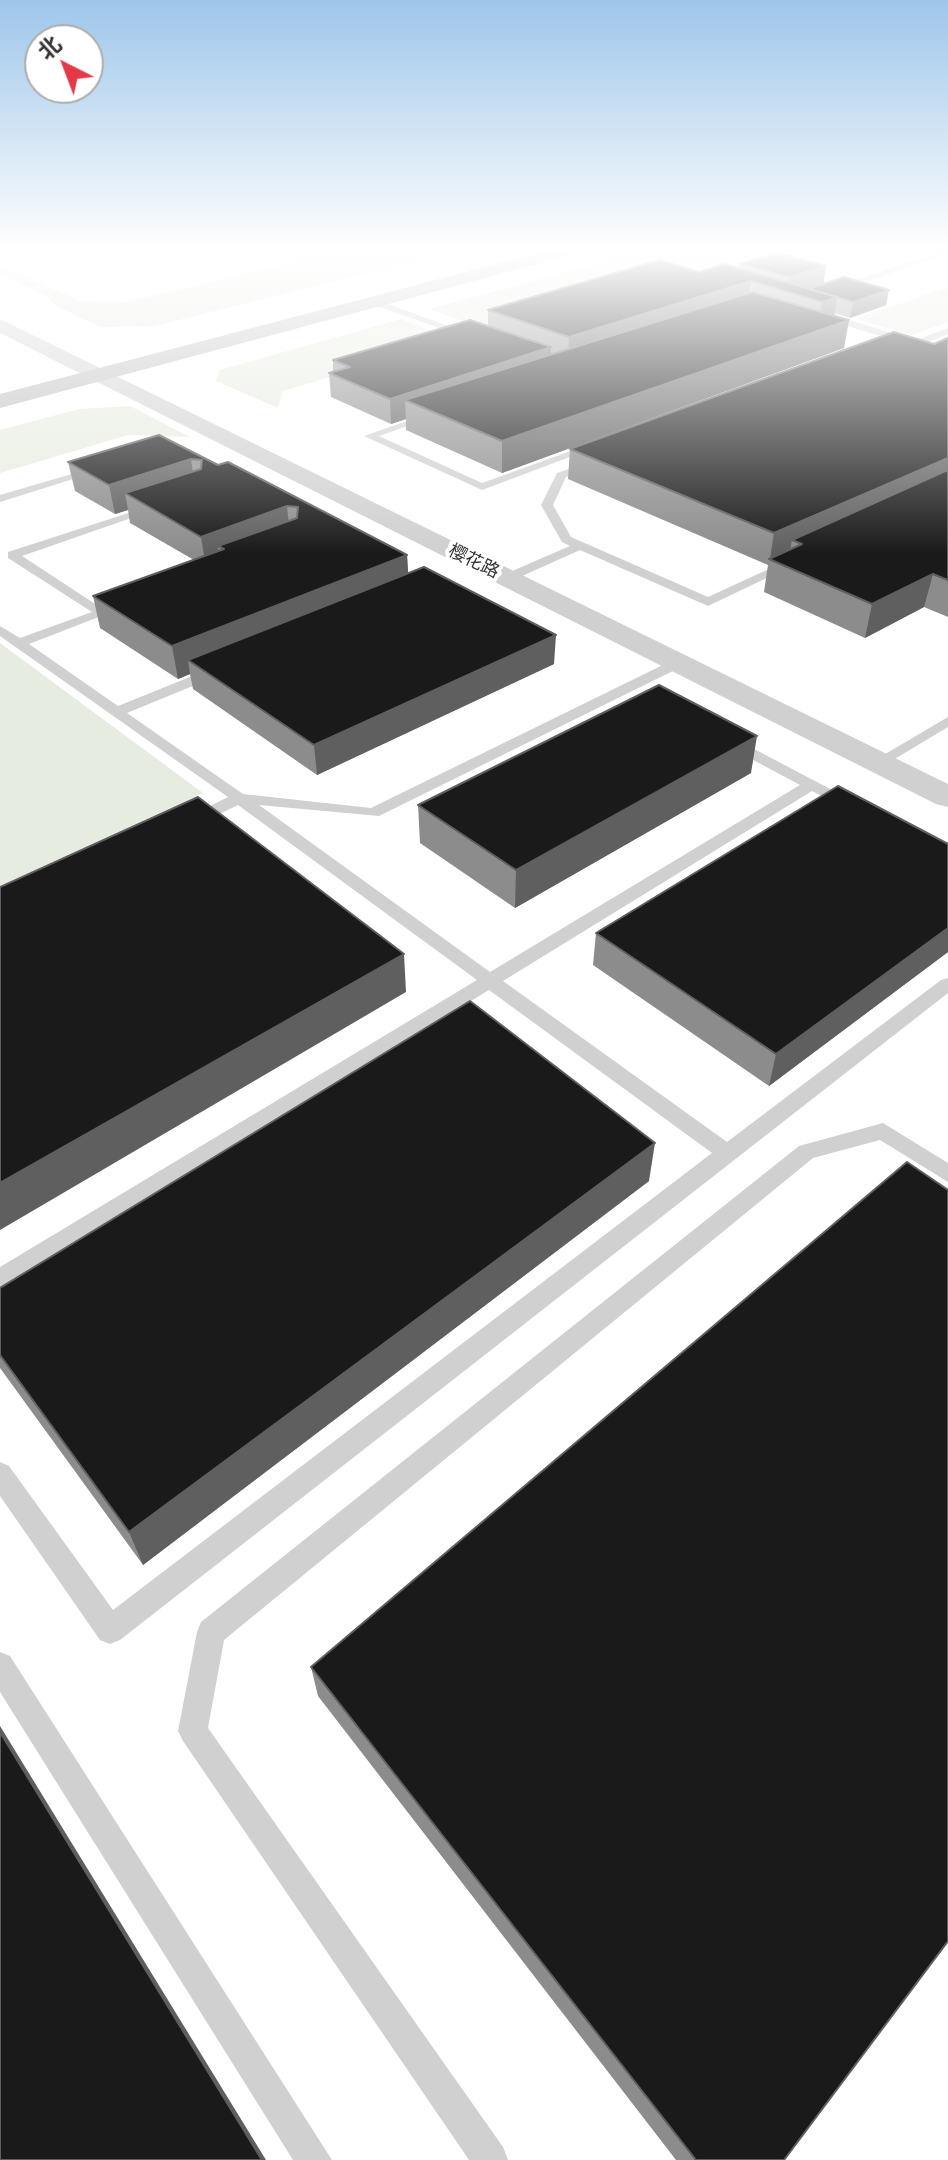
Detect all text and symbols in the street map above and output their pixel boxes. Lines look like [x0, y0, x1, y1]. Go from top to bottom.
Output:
north arrow [24, 24, 104, 104]
text: 北 [32, 30, 66, 65]
street label: 樱花路 [445, 539, 503, 583]

